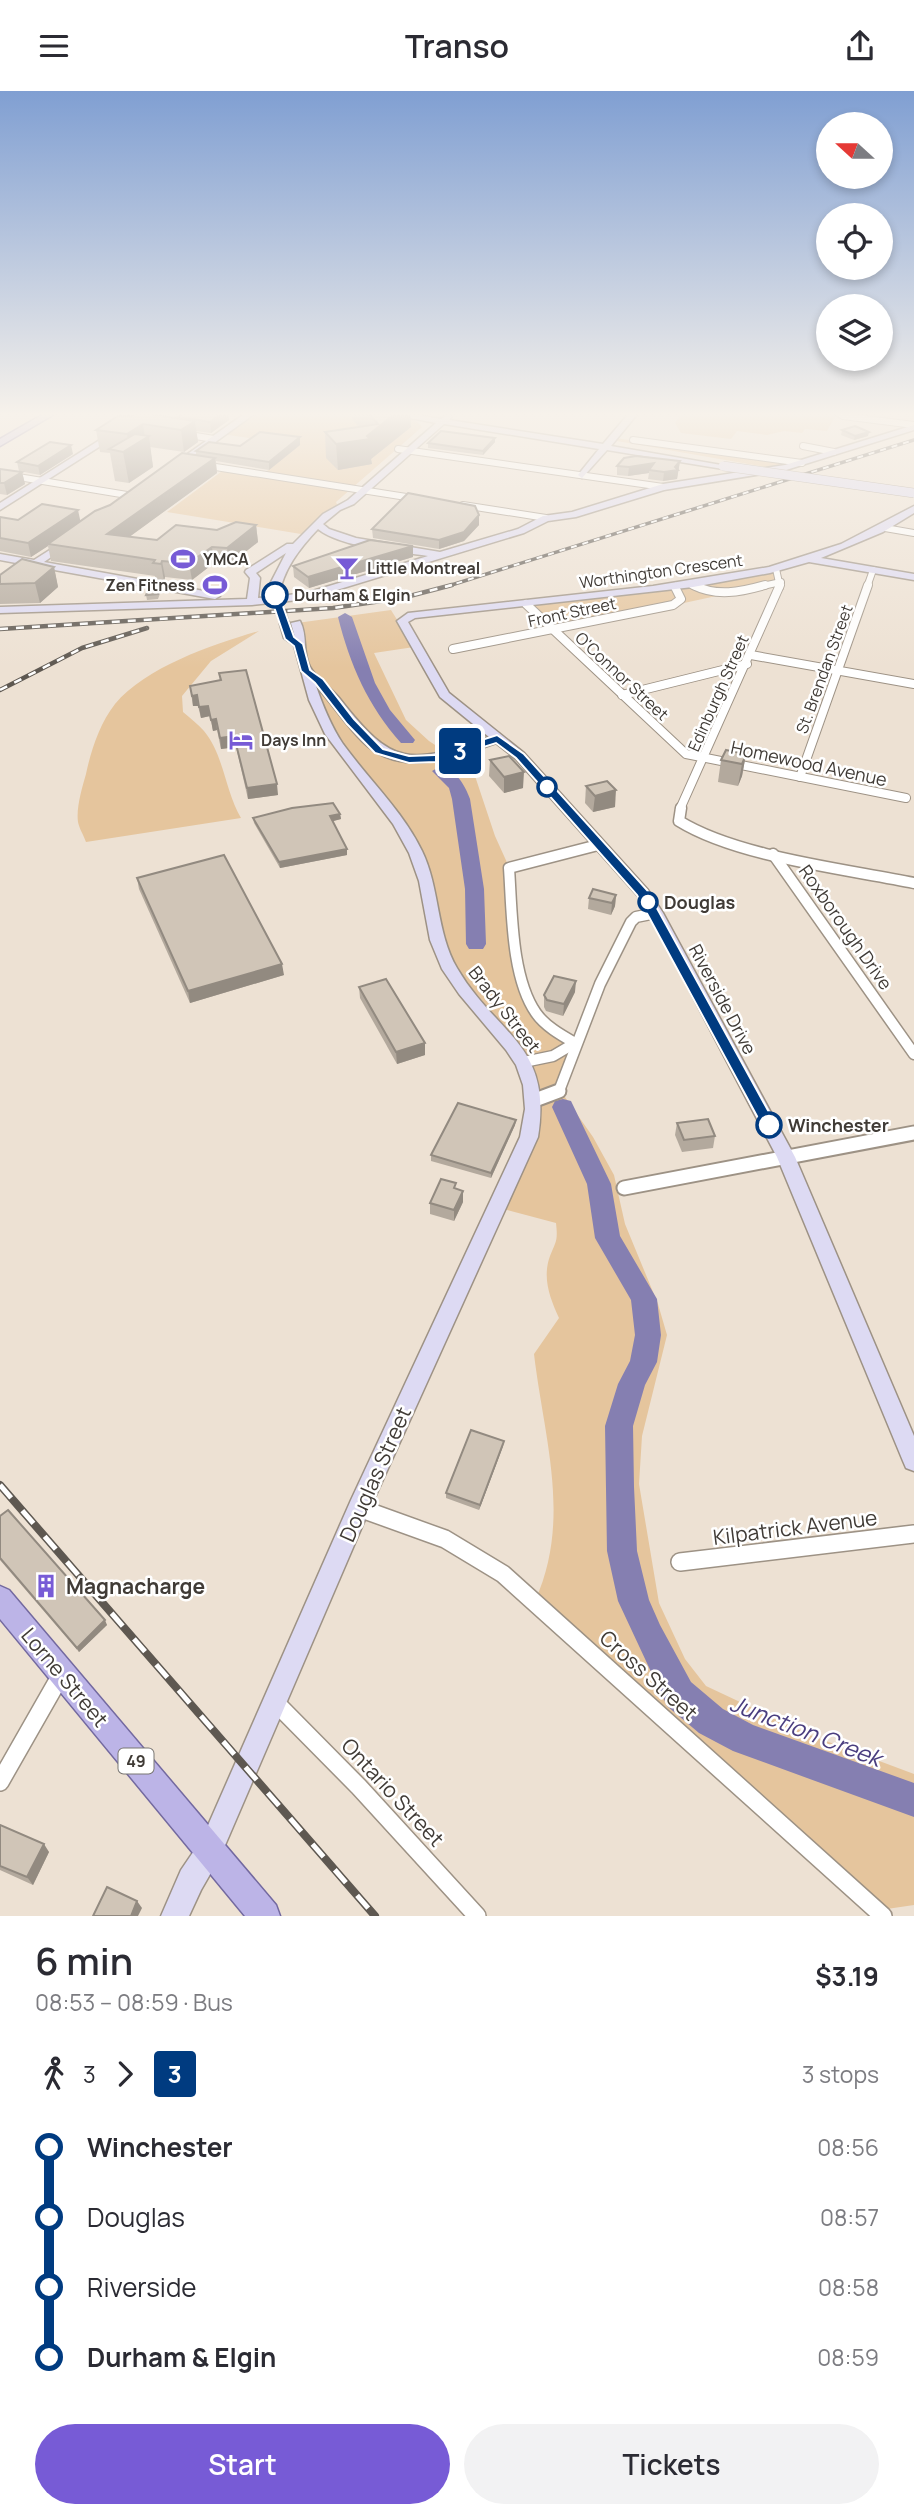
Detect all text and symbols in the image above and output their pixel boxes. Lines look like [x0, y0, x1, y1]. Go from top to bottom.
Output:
text: Transo [405, 24, 509, 68]
icon: menu [35, 27, 73, 65]
icon: share [841, 27, 879, 65]
north arrow [816, 112, 892, 189]
map controls [816, 112, 893, 371]
button: locate [816, 203, 893, 280]
button: layers [816, 294, 893, 371]
sports icon: YMCA [169, 545, 197, 573]
place label: YMCA [203, 548, 249, 570]
street label: Worthington Crescent [578, 549, 744, 593]
bar icon: Little Montreal [333, 554, 361, 582]
place label: Little Montreal [367, 557, 480, 579]
sports icon: Zen Fitness [201, 571, 229, 599]
place label: Zen Fitness [105, 574, 195, 596]
marker: Durham & Elgin [262, 582, 288, 608]
place label: Durham & Elgin [294, 584, 411, 606]
street label: Front Street [526, 592, 618, 632]
street label: St. Brendan Street [790, 602, 858, 736]
street label: O'Connor Street [571, 627, 673, 725]
street label: Edinburgh Street [682, 631, 754, 755]
hotel icon: Days Inn [227, 726, 255, 754]
line badge: 3 [437, 728, 483, 774]
place label: Days Inn [261, 729, 326, 751]
text: 3 [453, 734, 467, 767]
street label: Homewood Avenue [729, 735, 889, 791]
unlabelled marker [537, 777, 557, 797]
street label: Roxborough Drive [794, 860, 898, 994]
place label: Douglas [664, 890, 735, 914]
marker: Douglas [638, 892, 658, 912]
street label: Riverside Drive [684, 940, 762, 1058]
street label: Brady Street [464, 961, 546, 1057]
marker: Winchester [756, 1112, 782, 1138]
place label: Winchester [788, 1113, 889, 1137]
street label: Douglas Street [333, 1402, 417, 1546]
street label: Kilpatrick Avenue [711, 1503, 879, 1551]
building icon: Magnacharge [32, 1572, 60, 1600]
place label: Magnacharge [66, 1572, 205, 1600]
street label: Lorne Street [15, 1622, 115, 1732]
street label: Cross Street [594, 1624, 704, 1726]
water label: Junction Creek [726, 1686, 890, 1775]
street label: Ontario Street [336, 1732, 450, 1852]
road number: 49 [118, 1749, 154, 1773]
text: 6 min [35, 1934, 133, 1986]
text: $3.19 [815, 1958, 879, 1994]
text: 08:53 – 08:59 · Bus [35, 1986, 233, 2018]
icon: walk [35, 2055, 73, 2093]
icon: forward [106, 2055, 144, 2093]
text: 3 [168, 2057, 182, 2090]
text: 3 [83, 2058, 96, 2090]
text: 3 stops [802, 2058, 879, 2090]
text: Winchester [87, 2129, 233, 2165]
text: 08:56 [817, 2131, 879, 2163]
text: Douglas [87, 2199, 185, 2235]
text: 08:57 [820, 2201, 879, 2233]
text: Riverside [87, 2269, 197, 2305]
text: 08:58 [818, 2271, 879, 2303]
text: Durham & Elgin [87, 2339, 276, 2375]
text: 08:59 [817, 2341, 879, 2373]
button: Start [35, 2424, 450, 2504]
button: Tickets [464, 2424, 879, 2504]

